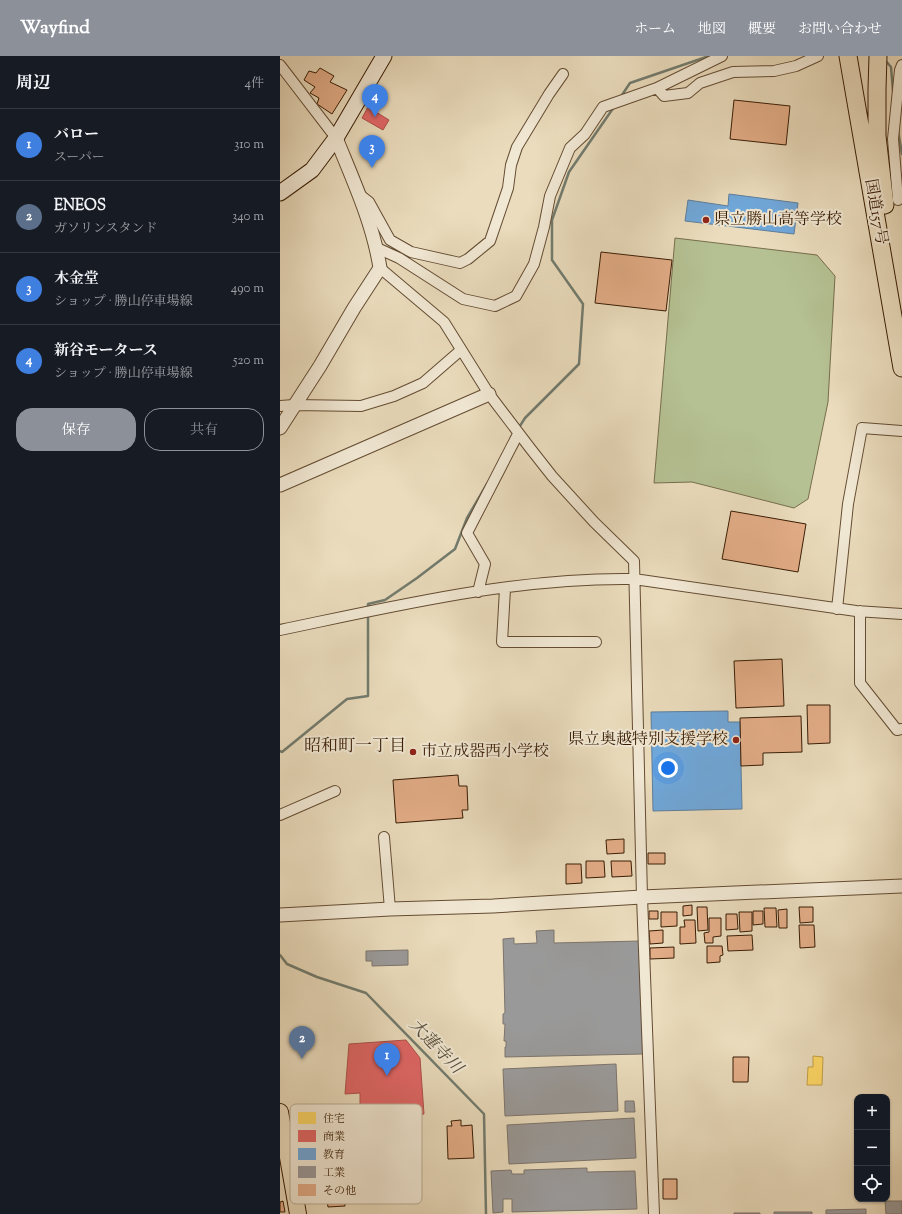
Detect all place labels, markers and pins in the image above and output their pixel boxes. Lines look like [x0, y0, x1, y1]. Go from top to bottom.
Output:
pin: 4 [362, 84, 388, 117]
pin: 3 [359, 135, 385, 168]
place label: 県立勝山高等学校 [714, 209, 842, 232]
marker: 県立勝山高等学校 [701, 215, 711, 225]
place label: 県立奥越特別支援学校 [568, 729, 728, 752]
marker: 県立奥越特別支援学校 [731, 735, 741, 745]
place label: 市立成器西小学校 [421, 741, 549, 764]
marker: 市立成器西小学校 [408, 747, 418, 757]
pin: 2 [289, 1026, 315, 1059]
pin: 1 [374, 1043, 400, 1076]

